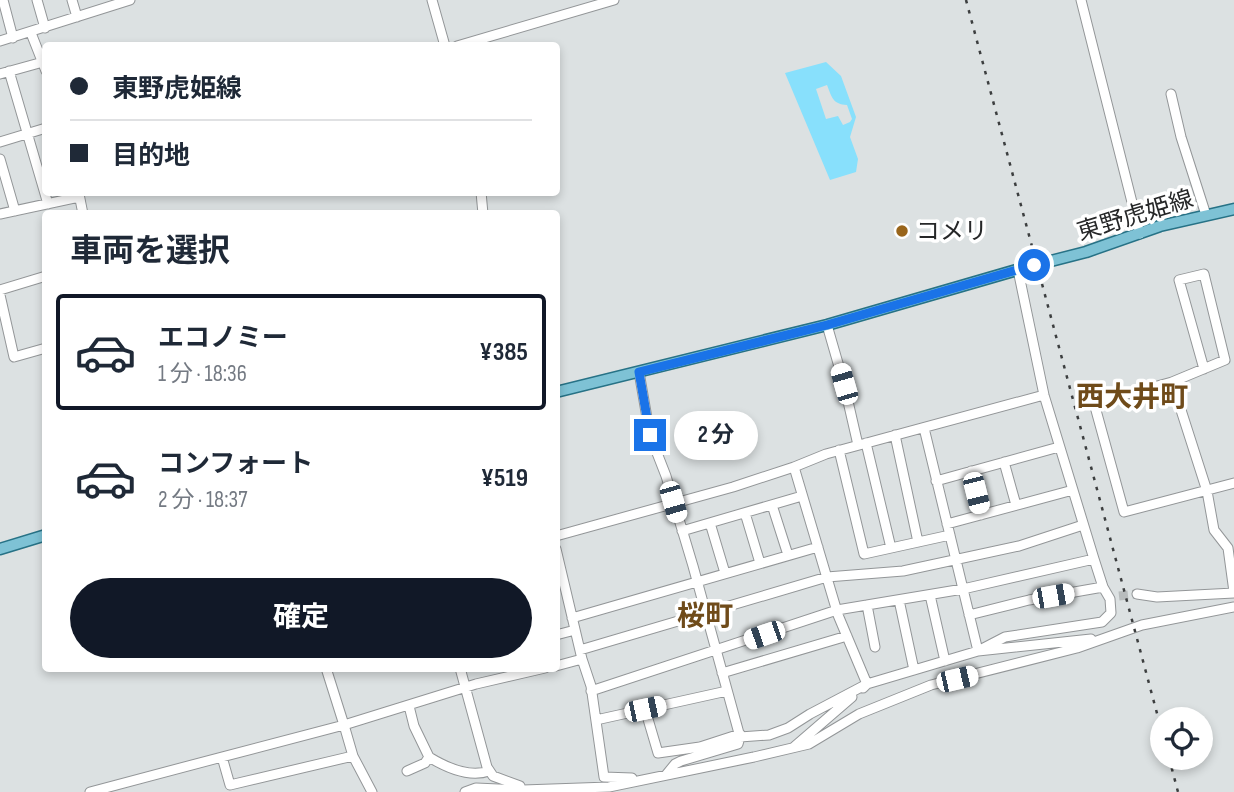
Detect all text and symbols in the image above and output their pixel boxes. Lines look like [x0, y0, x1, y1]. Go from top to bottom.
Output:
text: 東野虎姫線 [112, 74, 242, 105]
text: 目的地 [112, 141, 190, 172]
street label: 東野虎姫線 [1074, 184, 1197, 247]
place label: コメリ [916, 217, 988, 246]
marker: コメリ [894, 223, 910, 239]
text: 車両を選択 [70, 232, 230, 271]
route start [1018, 249, 1050, 281]
icon: car [74, 321, 137, 384]
text: エコノミー [158, 323, 288, 354]
text: ¥385 [479, 337, 528, 368]
text: 1 分 · 18:36 [158, 360, 247, 388]
car [829, 361, 860, 407]
district label: 西大井町 [1076, 381, 1188, 414]
callout: 2 分 [674, 410, 758, 460]
route end [634, 419, 666, 451]
text: 2 分 [698, 421, 734, 449]
icon: car [74, 447, 137, 510]
text: コンフォート [158, 449, 313, 480]
text: ¥519 [481, 463, 528, 494]
car [961, 470, 992, 516]
car [658, 479, 689, 525]
text: 2 分 · 18:37 [158, 486, 247, 514]
button: 確定 [70, 578, 532, 658]
car [1031, 582, 1076, 610]
district label: 桜町 [677, 600, 733, 633]
car [741, 618, 788, 652]
car [935, 664, 980, 694]
car [623, 694, 668, 724]
map controls [1150, 707, 1213, 770]
button: locate [1150, 707, 1213, 770]

